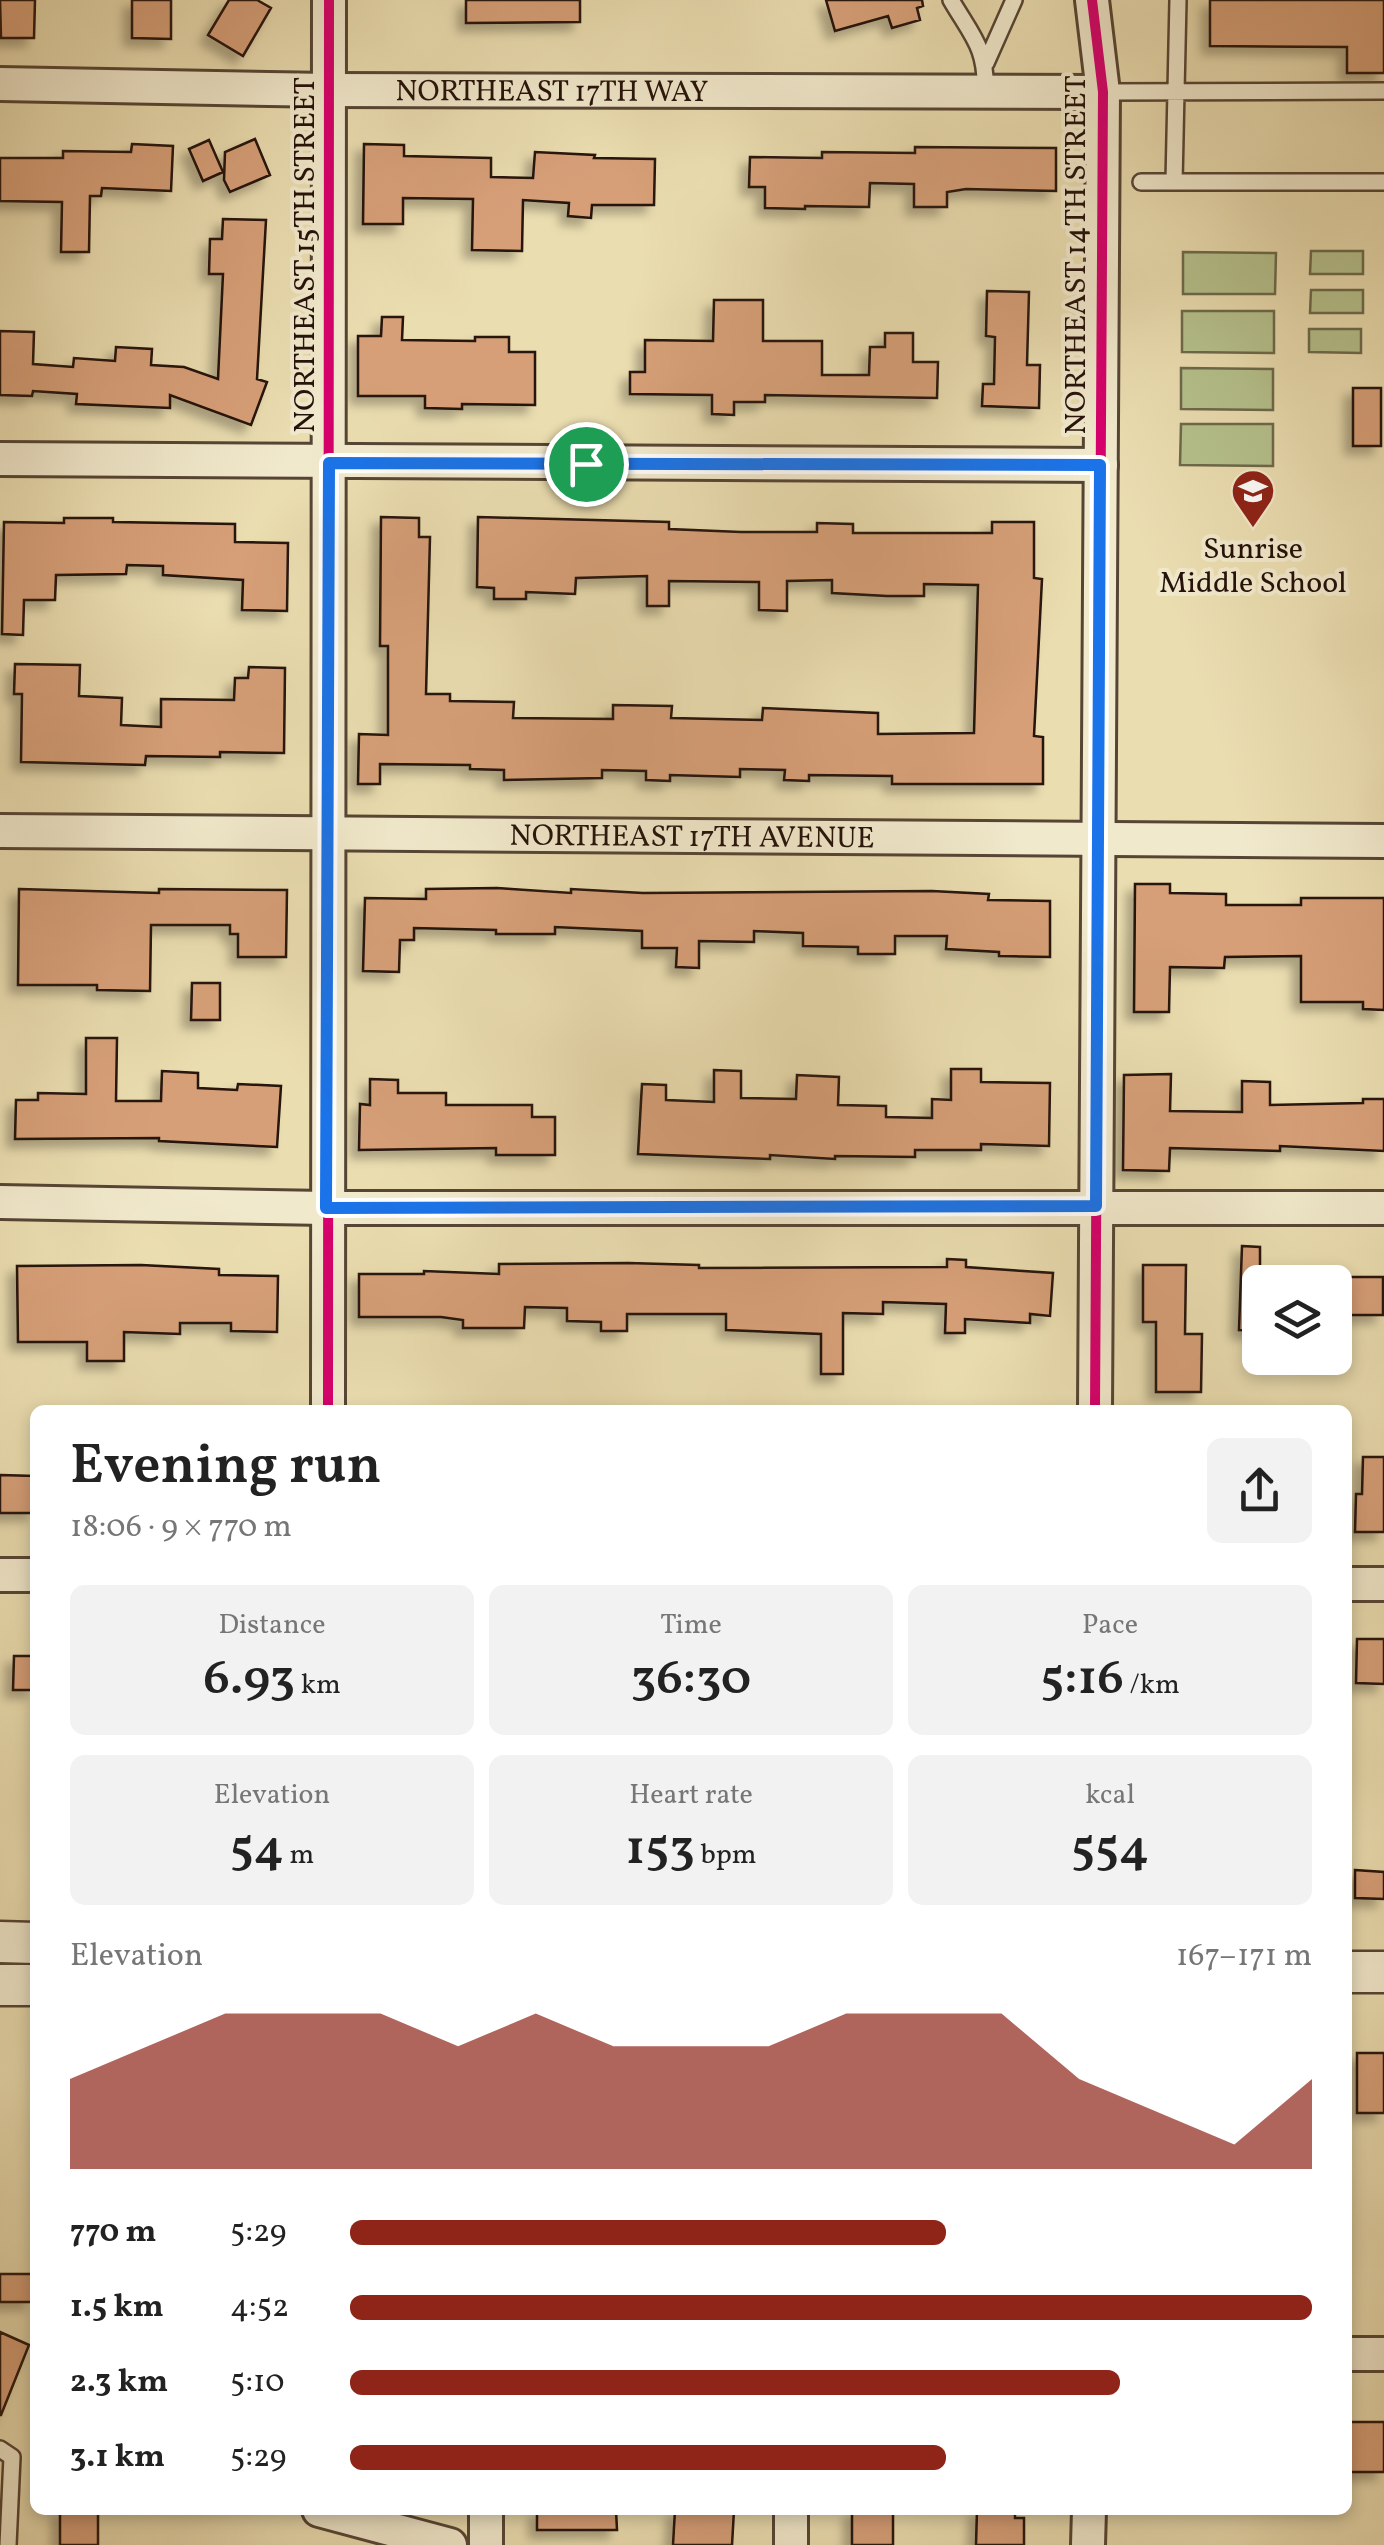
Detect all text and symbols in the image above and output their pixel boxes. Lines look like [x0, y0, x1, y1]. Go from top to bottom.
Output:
street label: NORTHEAST 17TH WAY [395, 71, 709, 114]
street label: NORTHEAST 14TH STREET [1056, 75, 1098, 435]
street label: NORTHEAST 15TH STREET [285, 77, 327, 433]
pin [544, 422, 629, 507]
icon: arrive [559, 437, 614, 492]
school or university icon: Sunrise Middle School [1230, 468, 1276, 529]
place label: Sunrise Middle School [1159, 529, 1347, 605]
street label: NORTHEAST 17TH AVENUE [509, 816, 875, 860]
map controls [1242, 1265, 1352, 1375]
button: layers [1242, 1265, 1352, 1375]
text: Evening run [70, 1430, 382, 1506]
button: share [1207, 1438, 1312, 1543]
text: 18:06 · 9 × 770 m [70, 1506, 292, 1550]
text: Distance [218, 1606, 326, 1645]
text: Time [660, 1606, 722, 1645]
text: Pace [1082, 1606, 1138, 1645]
text: 6.93 [203, 1645, 295, 1715]
text: 36:30 [631, 1645, 751, 1715]
text: 5:16 [1040, 1645, 1124, 1715]
text: km [295, 1666, 341, 1705]
text: /km [1124, 1666, 1180, 1705]
text: Elevation [214, 1776, 330, 1815]
text: Heart rate [629, 1776, 753, 1815]
text: kcal [1085, 1776, 1135, 1815]
text: 54 [230, 1815, 284, 1885]
text: 153 [625, 1815, 695, 1885]
text: 554 [1071, 1815, 1149, 1885]
text: m [284, 1836, 314, 1875]
text: bpm [695, 1836, 757, 1875]
text: Elevation [70, 1935, 203, 1979]
text: 167–171 m [1176, 1935, 1312, 1979]
text: 770 m [70, 2211, 157, 2255]
text: 5:29 [230, 2211, 286, 2255]
text: 1.5 km [70, 2286, 164, 2330]
text: 4:52 [230, 2286, 289, 2330]
text: 2.3 km [70, 2361, 168, 2405]
text: 5:10 [230, 2361, 285, 2405]
text: 3.1 km [70, 2436, 165, 2480]
text: 5:29 [230, 2436, 286, 2480]

